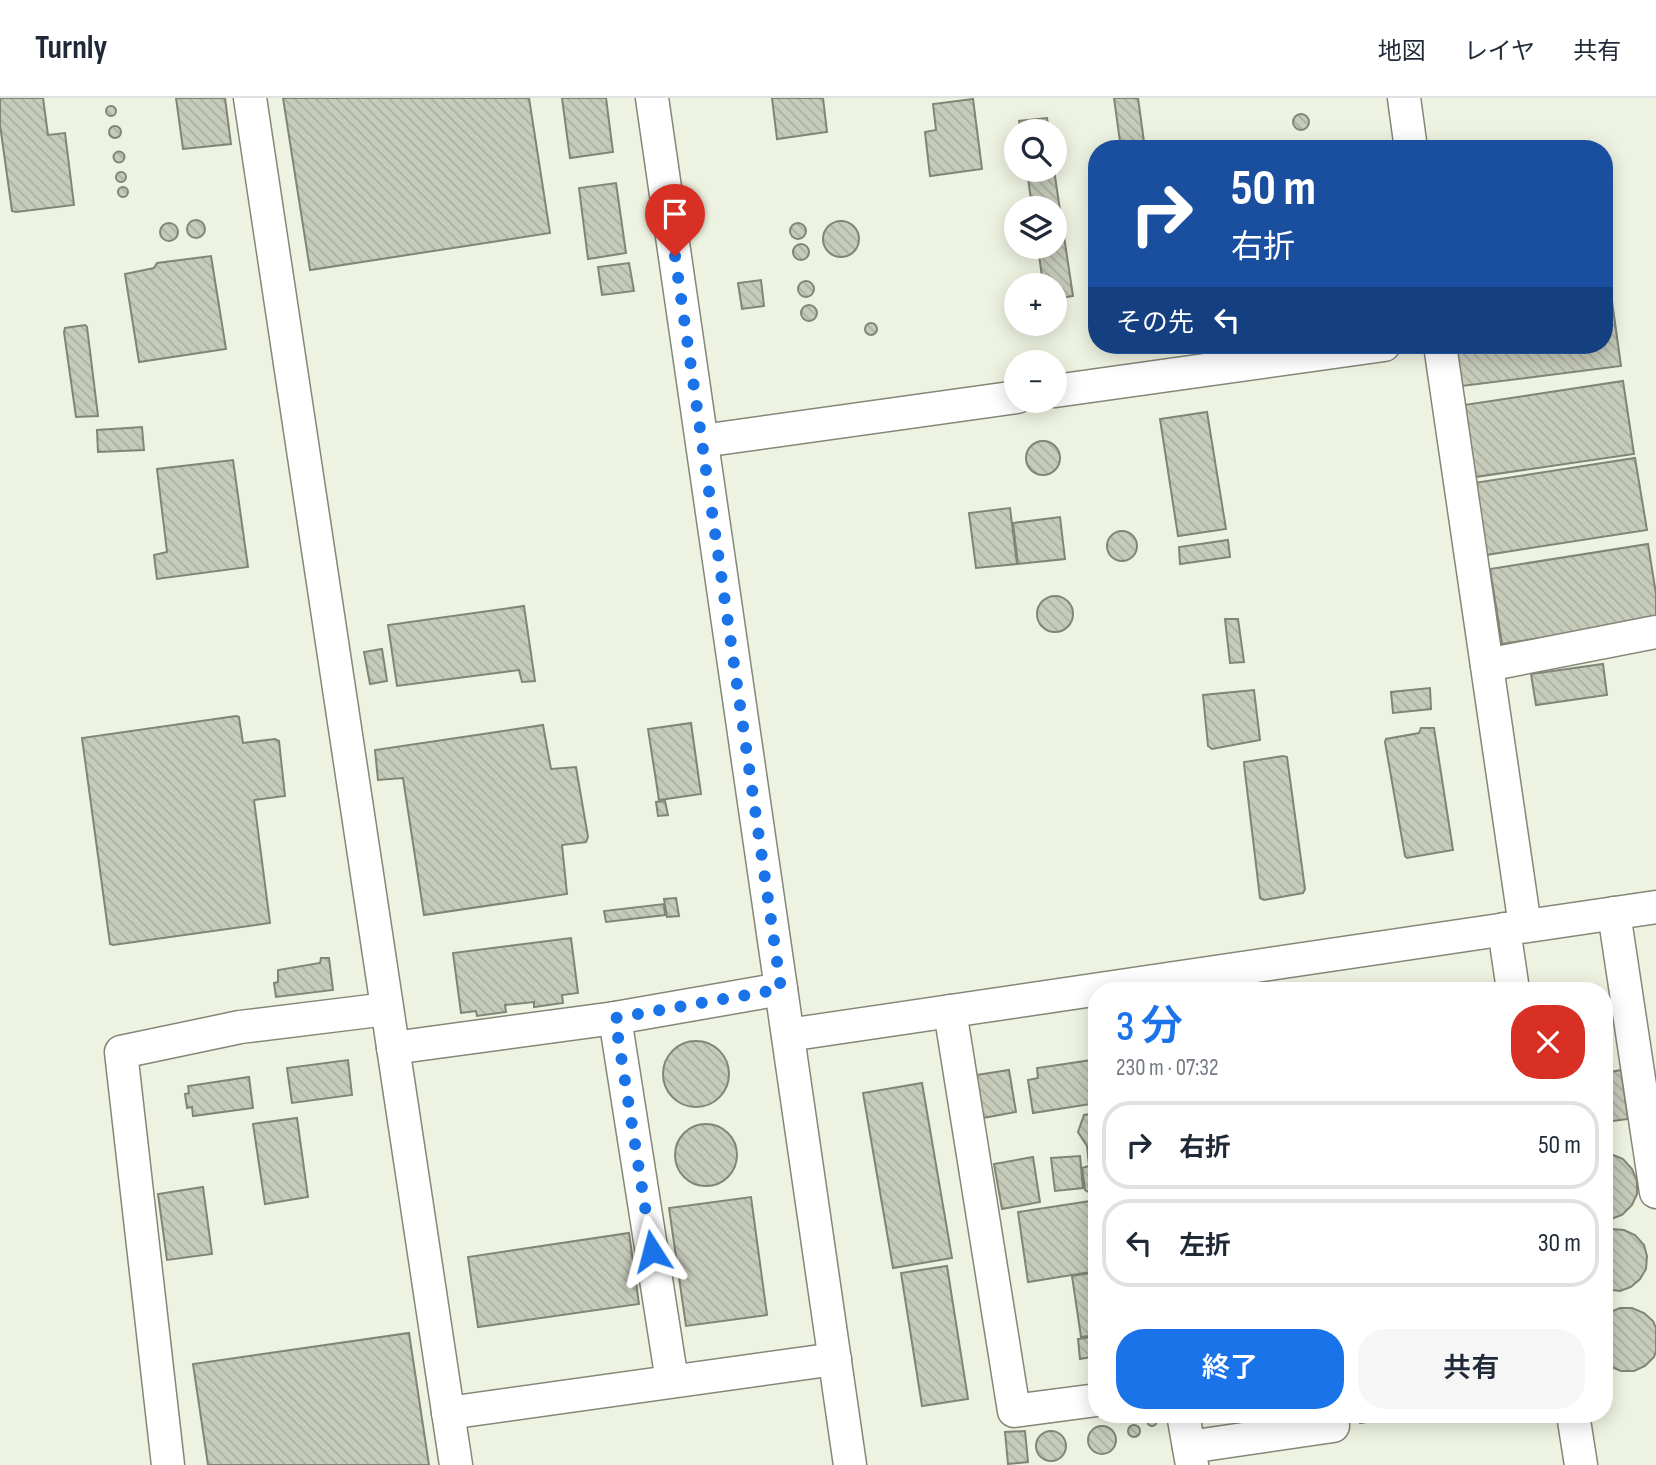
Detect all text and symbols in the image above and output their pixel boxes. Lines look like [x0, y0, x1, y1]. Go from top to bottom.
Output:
text: Turnly [35, 28, 107, 68]
text: 地図 [1378, 37, 1426, 66]
text: レイヤ [1464, 37, 1535, 66]
text: 共有 [1573, 37, 1621, 66]
map controls [1004, 119, 1067, 413]
button: search [1004, 119, 1067, 182]
text: 50 m [1231, 160, 1316, 219]
icon: right [1116, 168, 1207, 259]
pin [645, 184, 705, 256]
icon: arrive [656, 195, 694, 233]
button: layers [1004, 196, 1067, 259]
text: 右折 [1231, 228, 1295, 267]
button: + [1004, 273, 1067, 336]
icon: left [1208, 301, 1246, 339]
text: その先 [1116, 308, 1194, 339]
button: − [1004, 350, 1067, 413]
text: 3 分 [1116, 1002, 1183, 1053]
button: close [1511, 1005, 1585, 1079]
text: 230 m · 07:32 [1116, 1054, 1218, 1082]
icon: right [1120, 1126, 1158, 1164]
text: 50 m [1538, 1130, 1581, 1161]
text: 右折 [1179, 1133, 1231, 1164]
position arrow [615, 1214, 689, 1288]
icon: left [1120, 1224, 1158, 1262]
text: 30 m [1538, 1228, 1581, 1259]
text: 左折 [1179, 1231, 1231, 1262]
button: 終了 [1116, 1329, 1344, 1409]
button: 共有 [1358, 1329, 1585, 1409]

